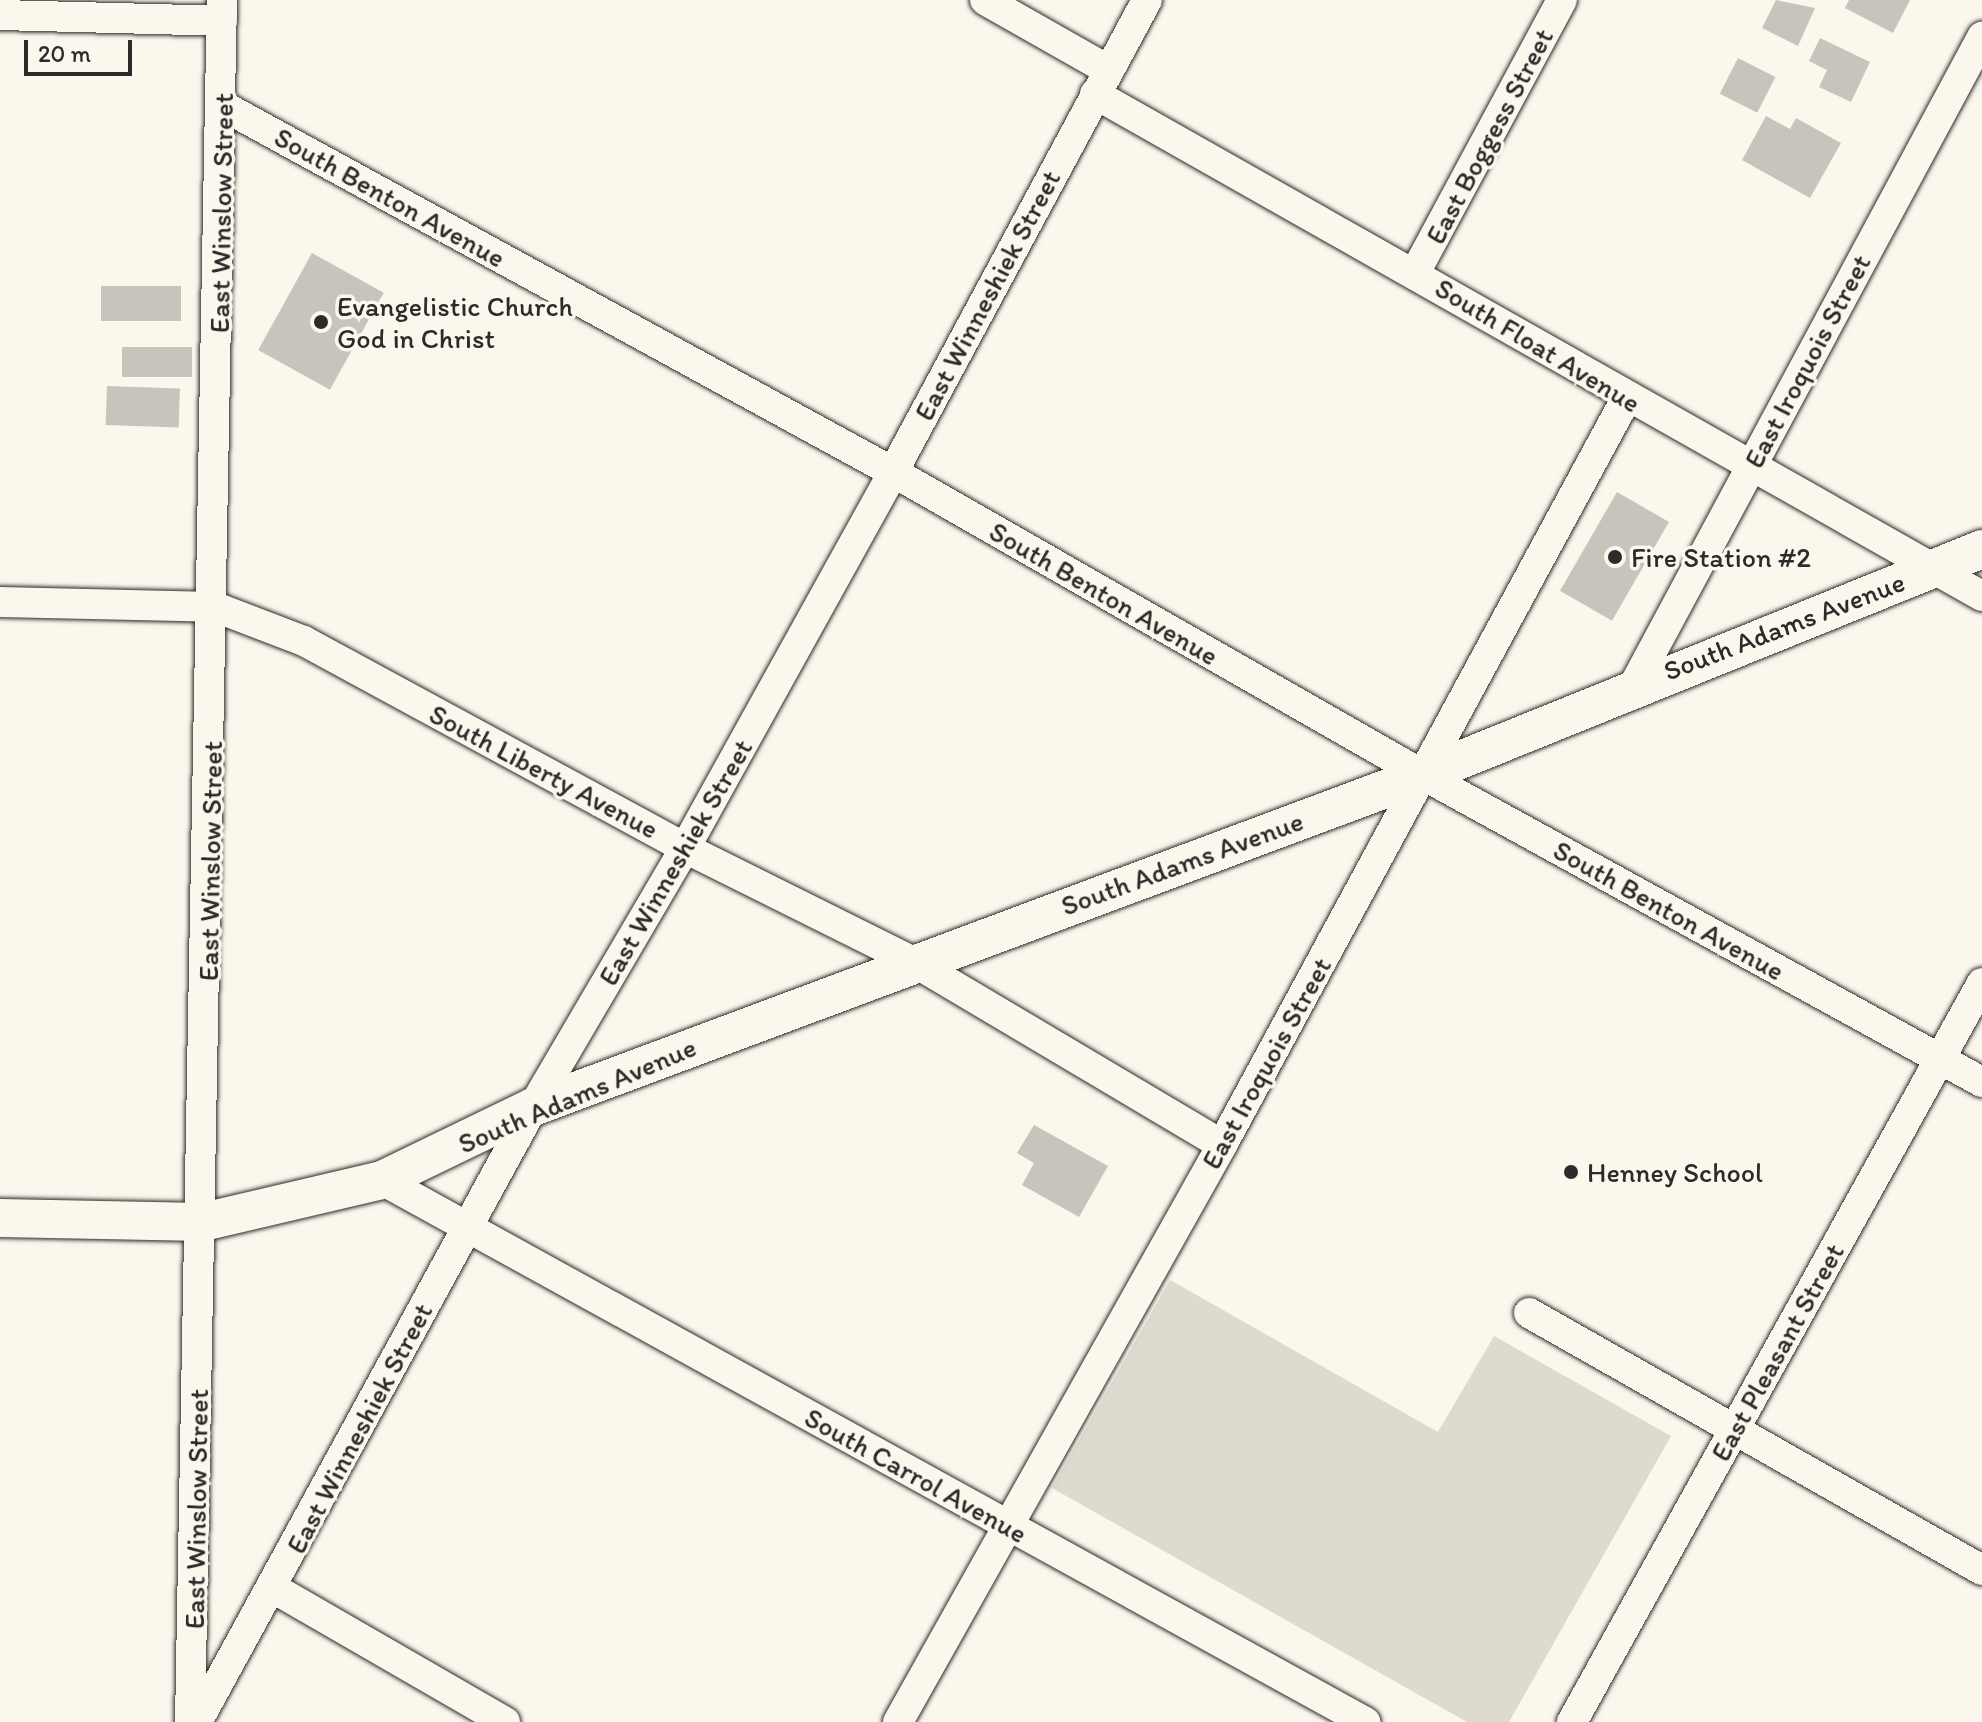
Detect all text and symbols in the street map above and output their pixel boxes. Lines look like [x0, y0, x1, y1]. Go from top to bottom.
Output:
street label: East Boggess Street [1418, 23, 1560, 249]
scale bar [28, 24, 136, 74]
text: 20 m [38, 39, 91, 68]
street label: East Winslow Street [202, 93, 240, 333]
street label: South Benton Avenue [269, 120, 511, 274]
street label: East Winneshiek Street [907, 165, 1067, 425]
street label: East Iroquois Street [1736, 248, 1878, 474]
street label: South Float Avenue [1430, 271, 1646, 419]
place label: Evangelistic Church God in Christ [337, 289, 574, 355]
marker: Evangelistic Church God in Christ [312, 313, 330, 331]
street label: South Benton Avenue [984, 514, 1224, 672]
place label: Fire Station #2 [1631, 540, 1811, 574]
marker: Fire Station #2 [1606, 548, 1624, 566]
street label: South Adams Avenue [1660, 565, 1908, 687]
street label: South Liberty Avenue [424, 697, 664, 845]
street label: East Winneshiek Street [591, 734, 759, 990]
street label: East Winslow Street [191, 741, 229, 981]
street label: South Adams Avenue [1057, 804, 1307, 922]
street label: South Benton Avenue [1548, 833, 1790, 987]
street label: East Iroquois Street [1193, 950, 1339, 1176]
street label: South Adams Avenue [454, 1030, 700, 1160]
place label: Henney School [1587, 1155, 1763, 1189]
marker: Henney School [1562, 1163, 1580, 1181]
street label: East Pleasant Street [1703, 1237, 1851, 1467]
street label: East Winneshiek Street [279, 1298, 439, 1558]
street label: East Winslow Street [177, 1389, 215, 1629]
street label: South Carrol Avenue [800, 1400, 1032, 1550]

